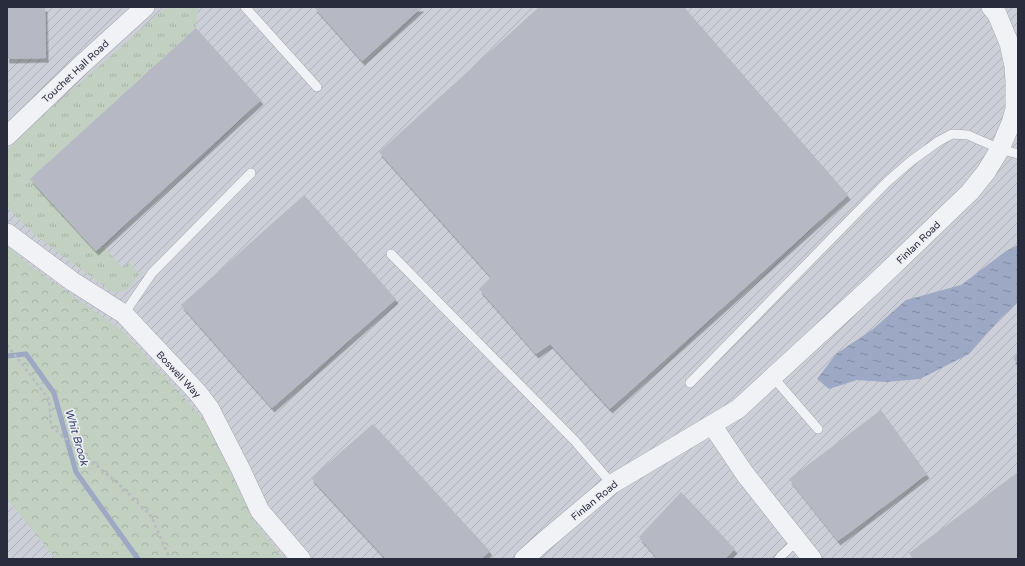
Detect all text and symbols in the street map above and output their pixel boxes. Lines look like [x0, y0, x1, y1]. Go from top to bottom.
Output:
street label: Touchet Hall Road [40, 38, 112, 106]
street label: Finlan Road [894, 219, 943, 267]
street label: Boswell Way [154, 349, 203, 401]
water label: Whit Brook [62, 407, 91, 468]
street label: Finlan Road [569, 478, 620, 523]

